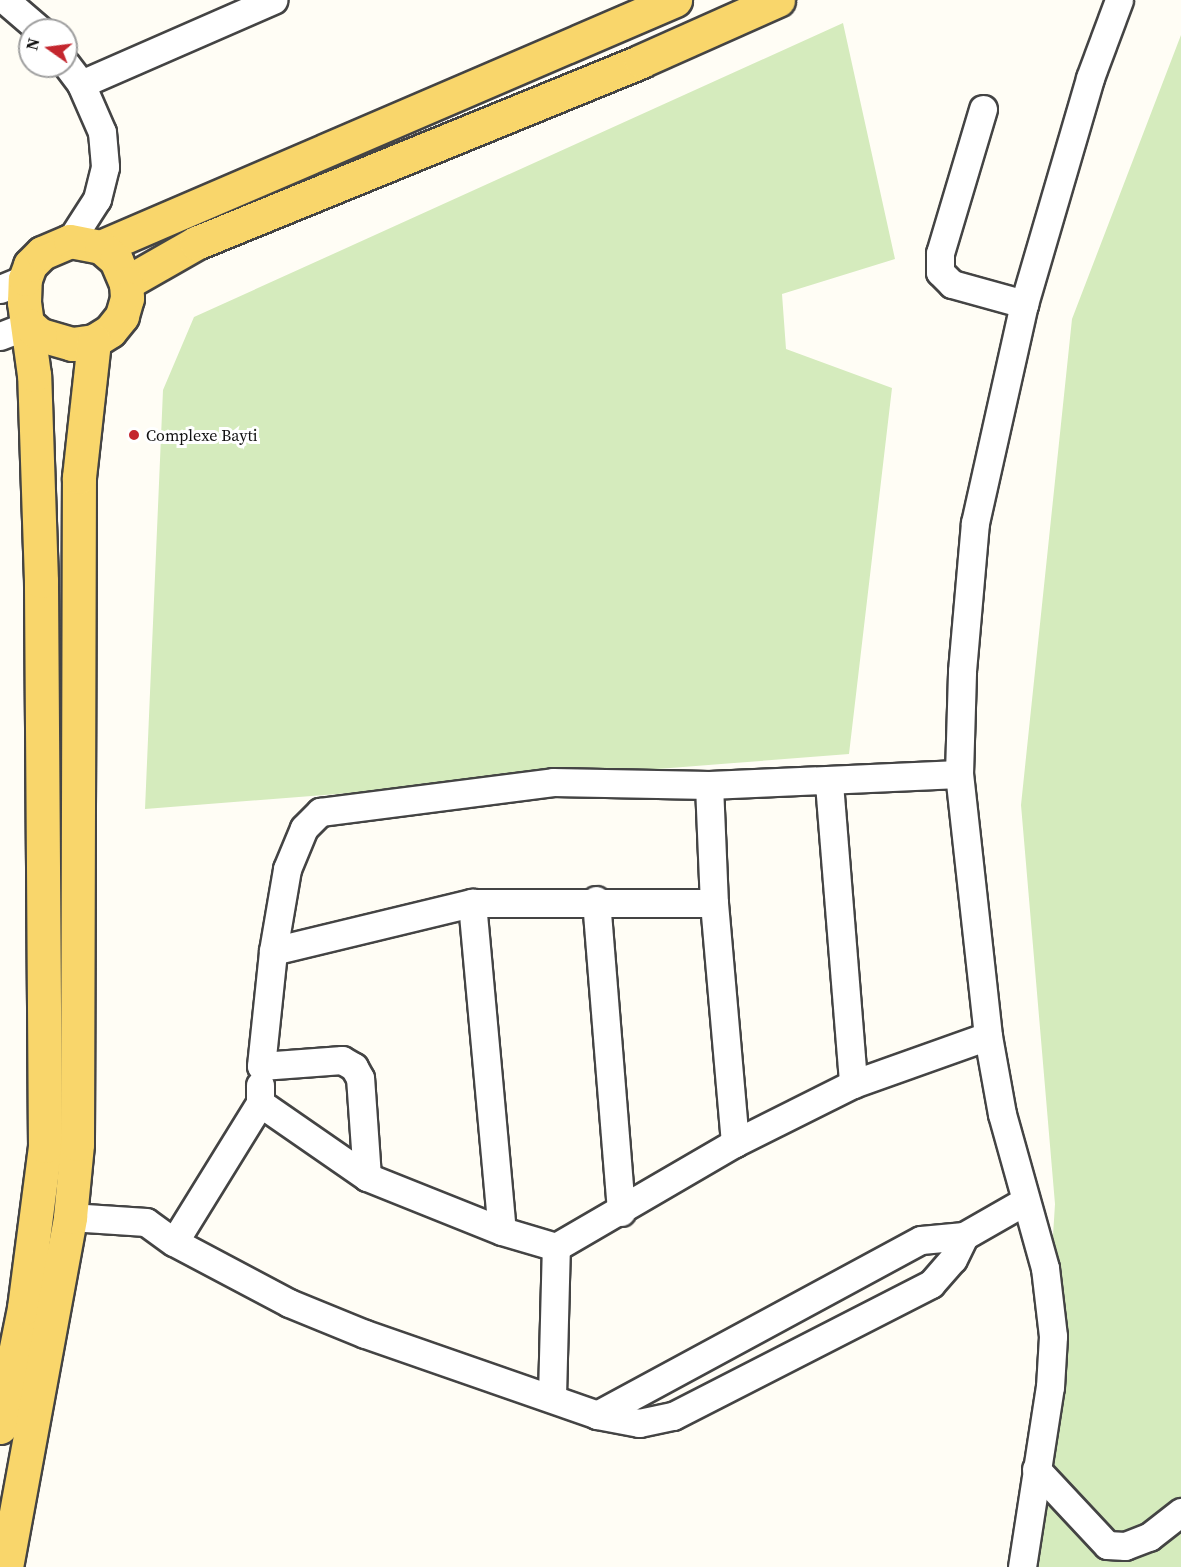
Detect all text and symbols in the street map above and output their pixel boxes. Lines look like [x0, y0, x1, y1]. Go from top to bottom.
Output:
north arrow [18, 18, 78, 78]
text: N [20, 36, 45, 52]
place label: Complexe Bayti [146, 425, 258, 445]
marker: Complexe Bayti [127, 428, 141, 442]

